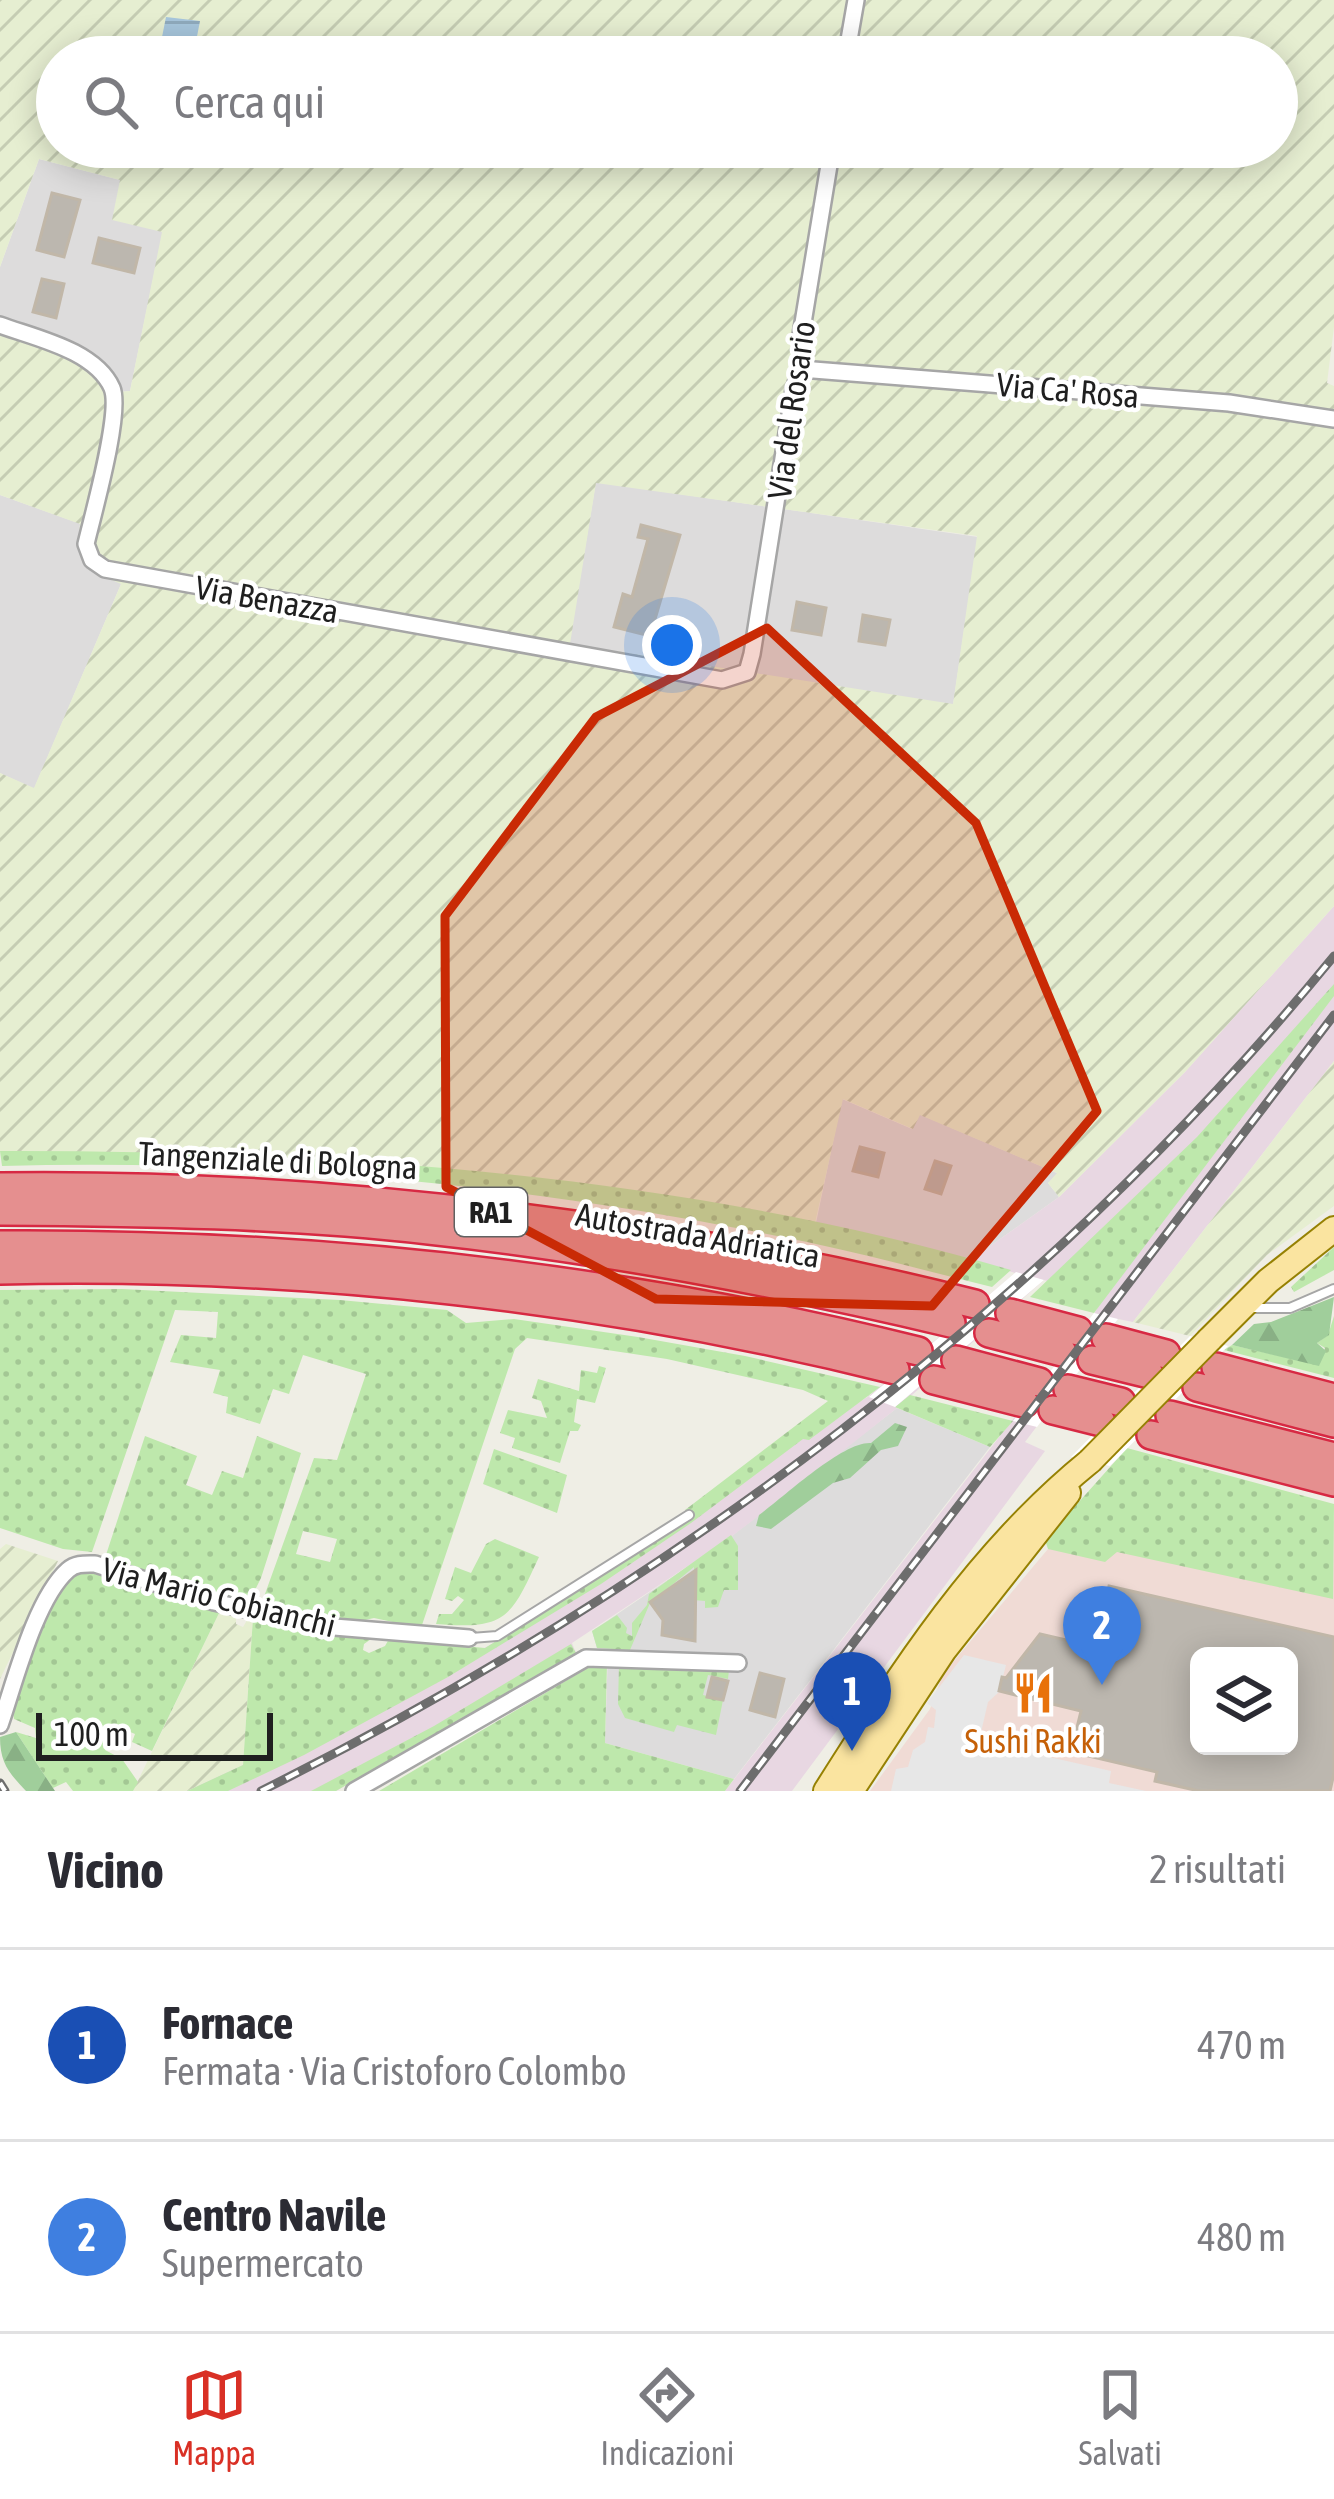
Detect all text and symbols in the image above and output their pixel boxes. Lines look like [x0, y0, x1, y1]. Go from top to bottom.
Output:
search box [36, 36, 1298, 168]
icon: search [78, 69, 144, 135]
text: Cerca qui [174, 76, 325, 128]
street label: Via del Rosario [760, 319, 822, 501]
street label: Via Ca' Rosa [995, 365, 1141, 415]
street label: Via Benazza [192, 568, 342, 630]
your location [642, 615, 702, 675]
street label: Tangenziale di Bologna [138, 1134, 418, 1186]
road number: RA1 [455, 1188, 527, 1236]
street label: Autostrada Adriatica [573, 1195, 823, 1275]
street label: Via Mario Cobianchi [98, 1550, 340, 1644]
pin: 2 [1063, 1586, 1141, 1685]
map controls [1190, 1647, 1298, 1755]
button: layers [1190, 1647, 1298, 1755]
pin: 1 [813, 1652, 891, 1751]
restaurant icon: Sushi Rakki [1010, 1670, 1056, 1716]
scale bar [36, 1707, 273, 1760]
text: 100 m [54, 1715, 129, 1753]
place label: Sushi Rakki [964, 1722, 1102, 1760]
text: Vicino [48, 1840, 164, 1899]
text: 2 risultati [1149, 1847, 1286, 1891]
text: Fornace [162, 1997, 294, 2049]
text: 1 [78, 2023, 96, 2067]
text: 470 m [1198, 2023, 1286, 2067]
text: Fermata · Via Cristoforo Colombo [162, 2049, 627, 2093]
text: Centro Navile [162, 2189, 386, 2241]
text: 2 [78, 2215, 96, 2259]
text: 480 m [1198, 2215, 1286, 2259]
text: Supermercato [162, 2241, 364, 2285]
tab: Mappa [172, 2362, 256, 2472]
tab: Indicazioni [600, 2362, 734, 2472]
tab: Salvati [1079, 2362, 1162, 2472]

